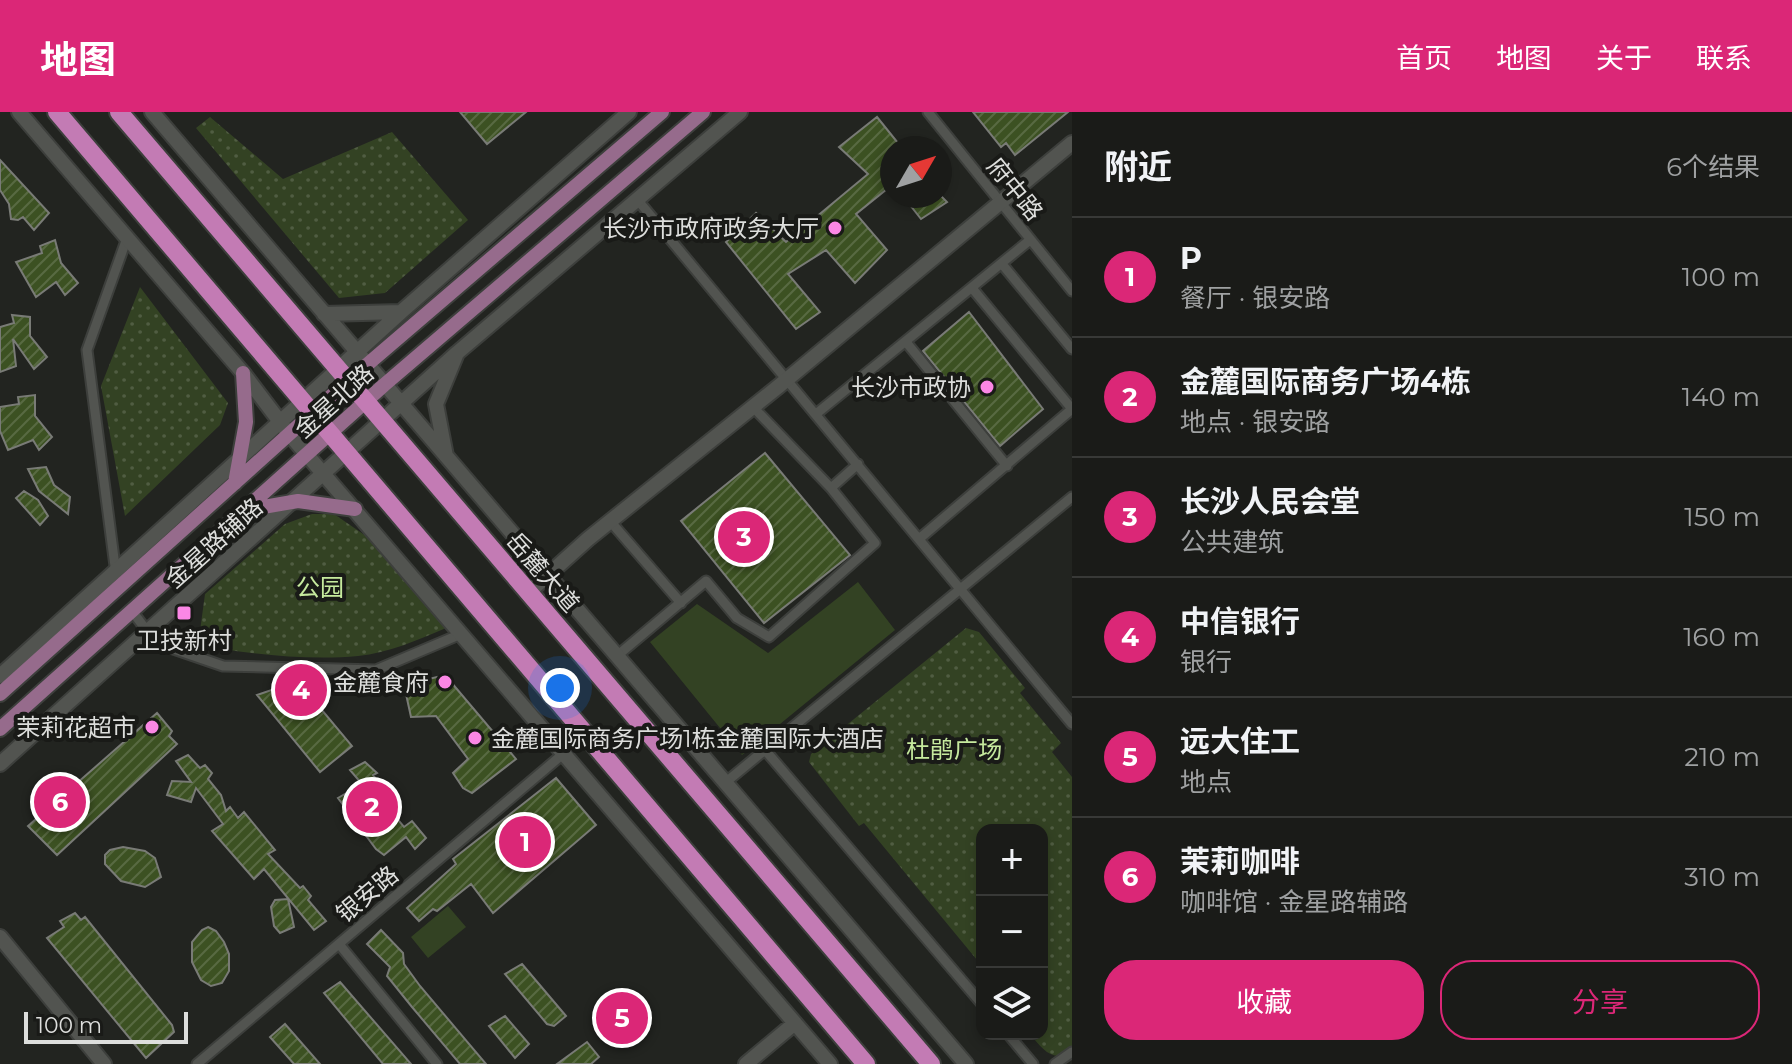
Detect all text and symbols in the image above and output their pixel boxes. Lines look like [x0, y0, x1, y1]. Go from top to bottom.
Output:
text: 地图 [40, 36, 116, 83]
text: 首页 [1396, 41, 1452, 75]
text: 地图 [1496, 41, 1552, 75]
text: 关于 [1596, 41, 1652, 75]
text: 联系 [1696, 41, 1752, 75]
north arrow [880, 136, 952, 208]
text: 附近 [1104, 146, 1172, 188]
text: 6个结果 [1666, 151, 1760, 183]
street label: 府中路 [981, 152, 1049, 226]
place label: 长沙市政府政务大厅 [603, 214, 819, 243]
marker: 长沙市政府政务大厅 [826, 219, 844, 237]
text: P [1180, 240, 1202, 277]
text: 1 [1125, 261, 1135, 293]
text: 100 m [1682, 261, 1760, 293]
text: 餐厅 · 银安路 [1180, 282, 1330, 314]
street label: 金星北路 [289, 358, 379, 444]
text: 金麓国际商务广场4栋 [1180, 363, 1471, 400]
place label: 长沙市政协 [851, 373, 971, 402]
marker: 长沙市政协 [978, 378, 996, 396]
text: 2 [1122, 381, 1138, 413]
text: 140 m [1682, 381, 1760, 413]
text: 地点 · 银安路 [1180, 406, 1330, 438]
text: 长沙人民会堂 [1180, 483, 1360, 520]
street label: 金星路辅路 [160, 492, 268, 594]
text: 3 [1122, 501, 1138, 533]
text: 150 m [1684, 501, 1760, 533]
pin: 3 [718, 507, 770, 567]
street label: 岳麓大道 [501, 526, 585, 618]
text: 公共建筑 [1180, 526, 1284, 558]
park label: 公园 [296, 573, 344, 602]
text: 中信银行 [1180, 603, 1300, 640]
marker: 卫技新村 [175, 604, 193, 622]
text: 4 [1121, 621, 1139, 653]
text: 160 m [1683, 621, 1760, 653]
place label: 卫技新村 [136, 626, 232, 655]
text: 银行 [1180, 646, 1232, 678]
pin: 4 [275, 660, 327, 720]
place label: 金麓食府 [333, 668, 429, 697]
your location [540, 668, 580, 708]
marker: 金麓食府 [436, 673, 454, 691]
place label: 茉莉花超市 [16, 713, 136, 742]
marker: 茉莉花超市 [143, 718, 161, 736]
text: 远大住工 [1180, 723, 1300, 760]
place label: 金麓国际商务广场1栋金麓国际大酒店 [491, 724, 884, 753]
marker: 金麓国际商务广场1栋金麓国际大酒店 [466, 729, 484, 747]
park label: 杜鹃广场 [906, 735, 1002, 764]
text: 5 [1122, 741, 1138, 773]
text: 210 m [1684, 741, 1760, 773]
text: 地点 [1180, 766, 1232, 798]
pin: 6 [34, 772, 86, 832]
pin: 2 [346, 777, 398, 837]
pin: 1 [499, 812, 551, 872]
map controls [976, 824, 1048, 1040]
button: + [976, 824, 1048, 896]
text: 茉莉咖啡 [1180, 843, 1300, 880]
street label: 银安路 [330, 860, 404, 928]
text: 6 [1122, 861, 1138, 893]
text: 310 m [1684, 861, 1760, 893]
text: 咖啡馆 · 金星路辅路 [1180, 886, 1408, 918]
button: − [976, 896, 1048, 968]
button: 收藏 [1104, 960, 1424, 1040]
button: 分享 [1440, 960, 1760, 1040]
button: layers [976, 968, 1048, 1040]
pin: 5 [596, 988, 648, 1048]
scale bar [24, 1008, 188, 1044]
text: 100 m [36, 1012, 102, 1039]

